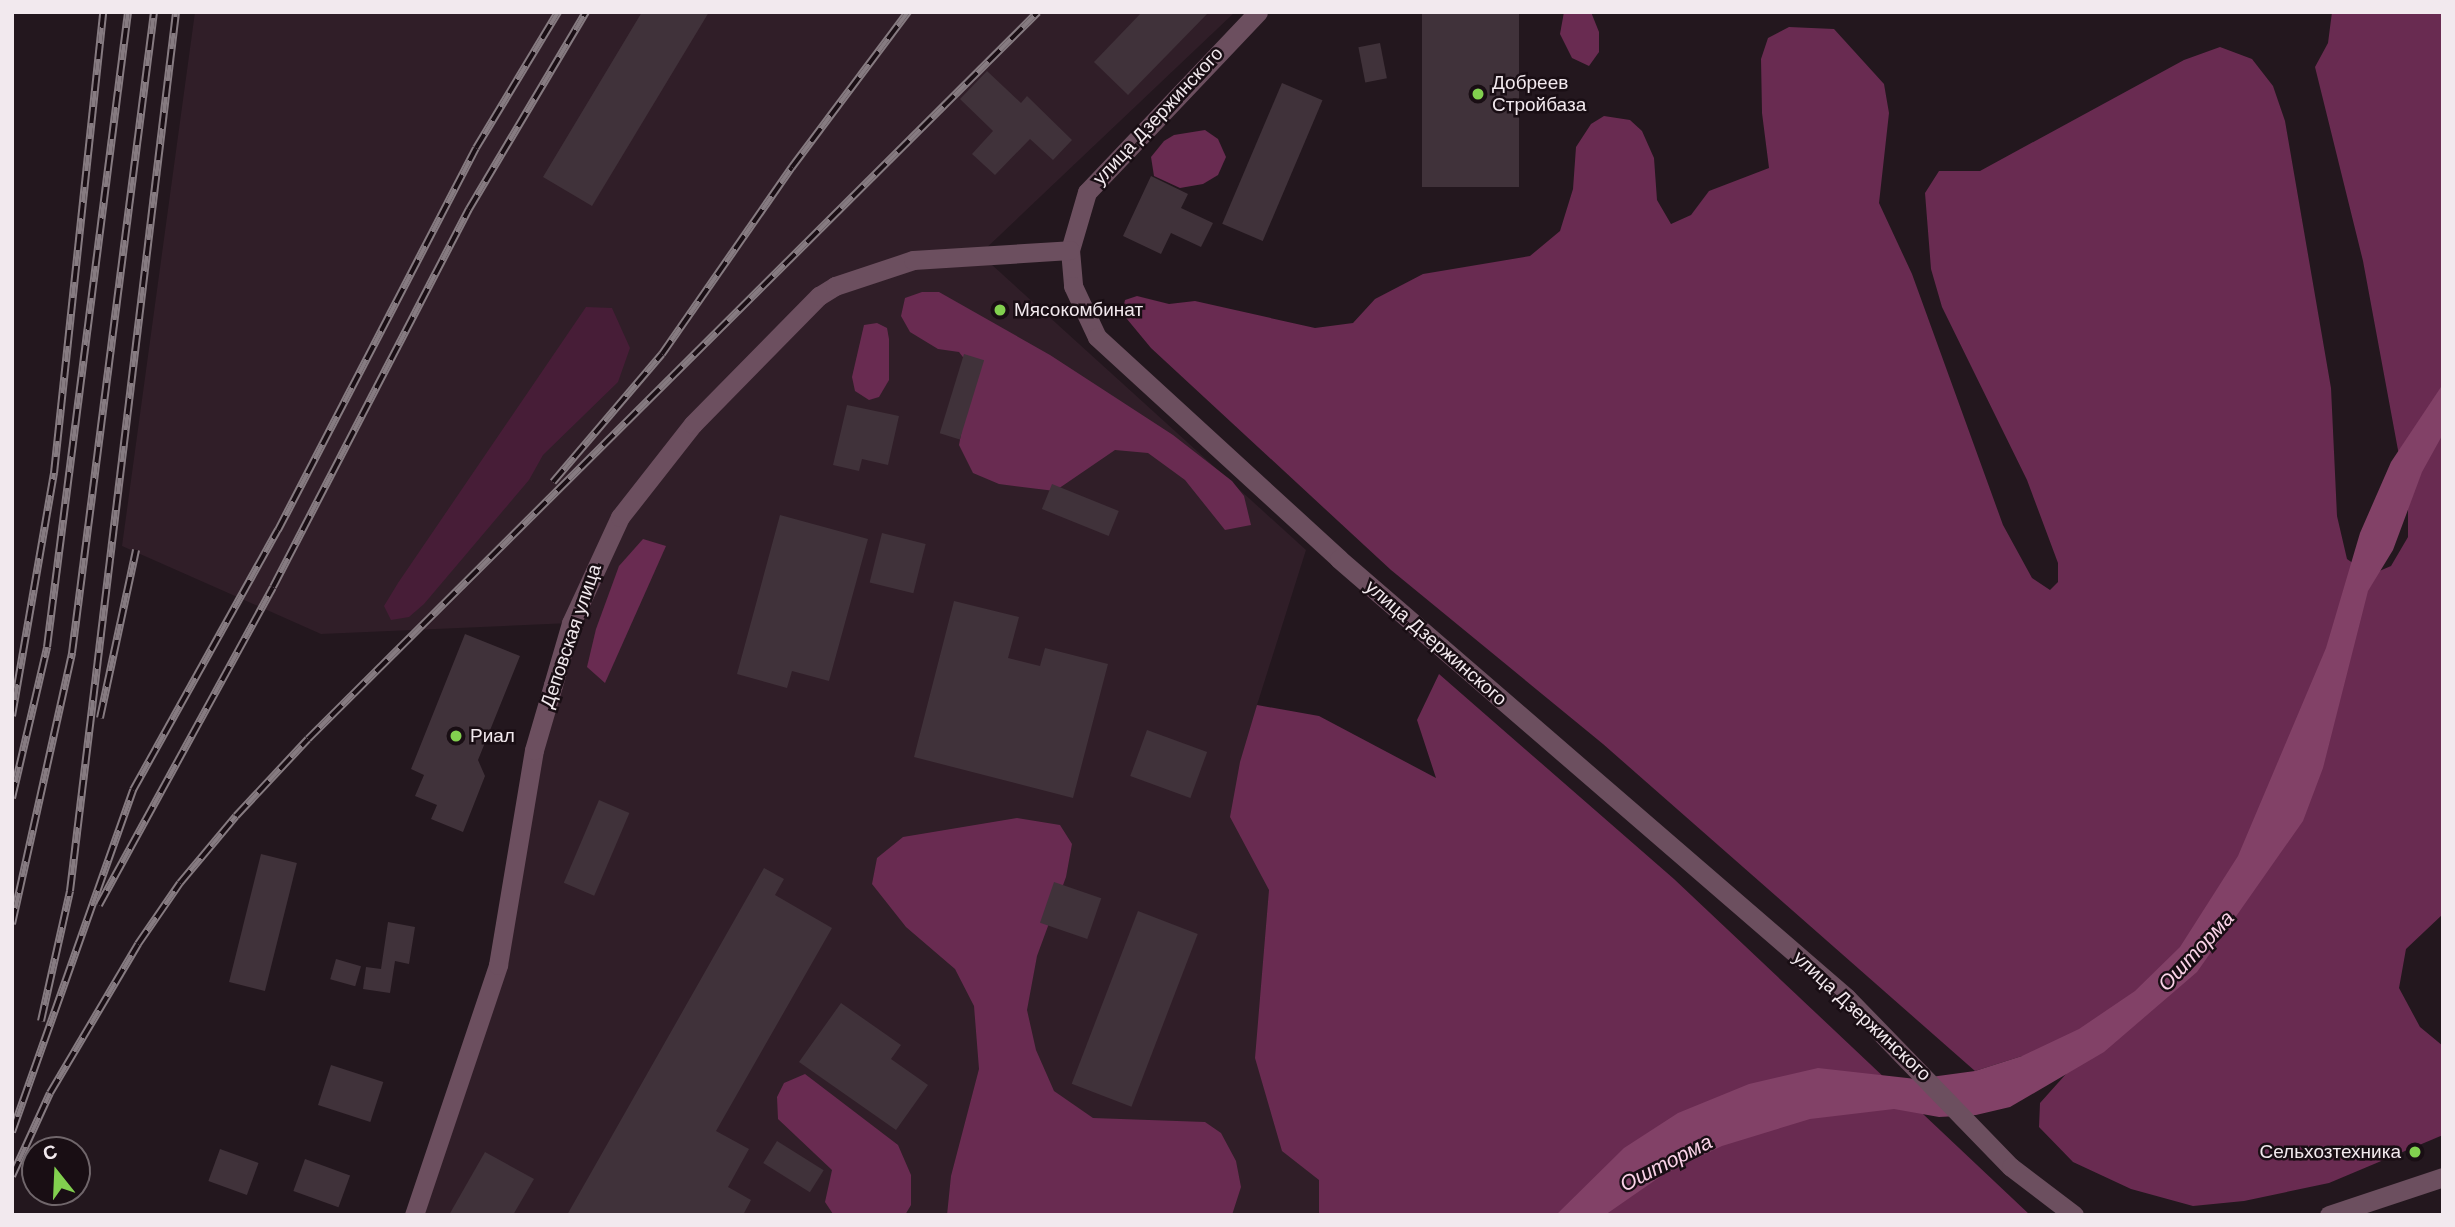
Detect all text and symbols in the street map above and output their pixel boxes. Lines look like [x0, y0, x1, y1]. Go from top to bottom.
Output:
street label: улица Дзержинского [1088, 42, 1228, 190]
place label: Добреев Стройбаза [1492, 72, 1586, 116]
marker: Добреев Стройбаза [1470, 86, 1486, 102]
place label: Мясокомбинат [1014, 299, 1143, 321]
marker: Мясокомбинат [992, 302, 1008, 318]
street label: Деповская улица [536, 561, 606, 711]
street label: улица Дзержинского [1361, 575, 1511, 711]
place label: Риал [470, 725, 515, 747]
marker: Риал [448, 728, 464, 744]
water label: Ошторма [2153, 906, 2239, 996]
street label: улица Дзержинского [1788, 946, 1936, 1086]
water label: Ошторма [1616, 1129, 1716, 1197]
north arrow [21, 1136, 91, 1206]
text: С [40, 1140, 60, 1165]
place label: Сельхозтехника [2259, 1141, 2401, 1163]
marker: Сельхозтехника [2407, 1144, 2423, 1160]

